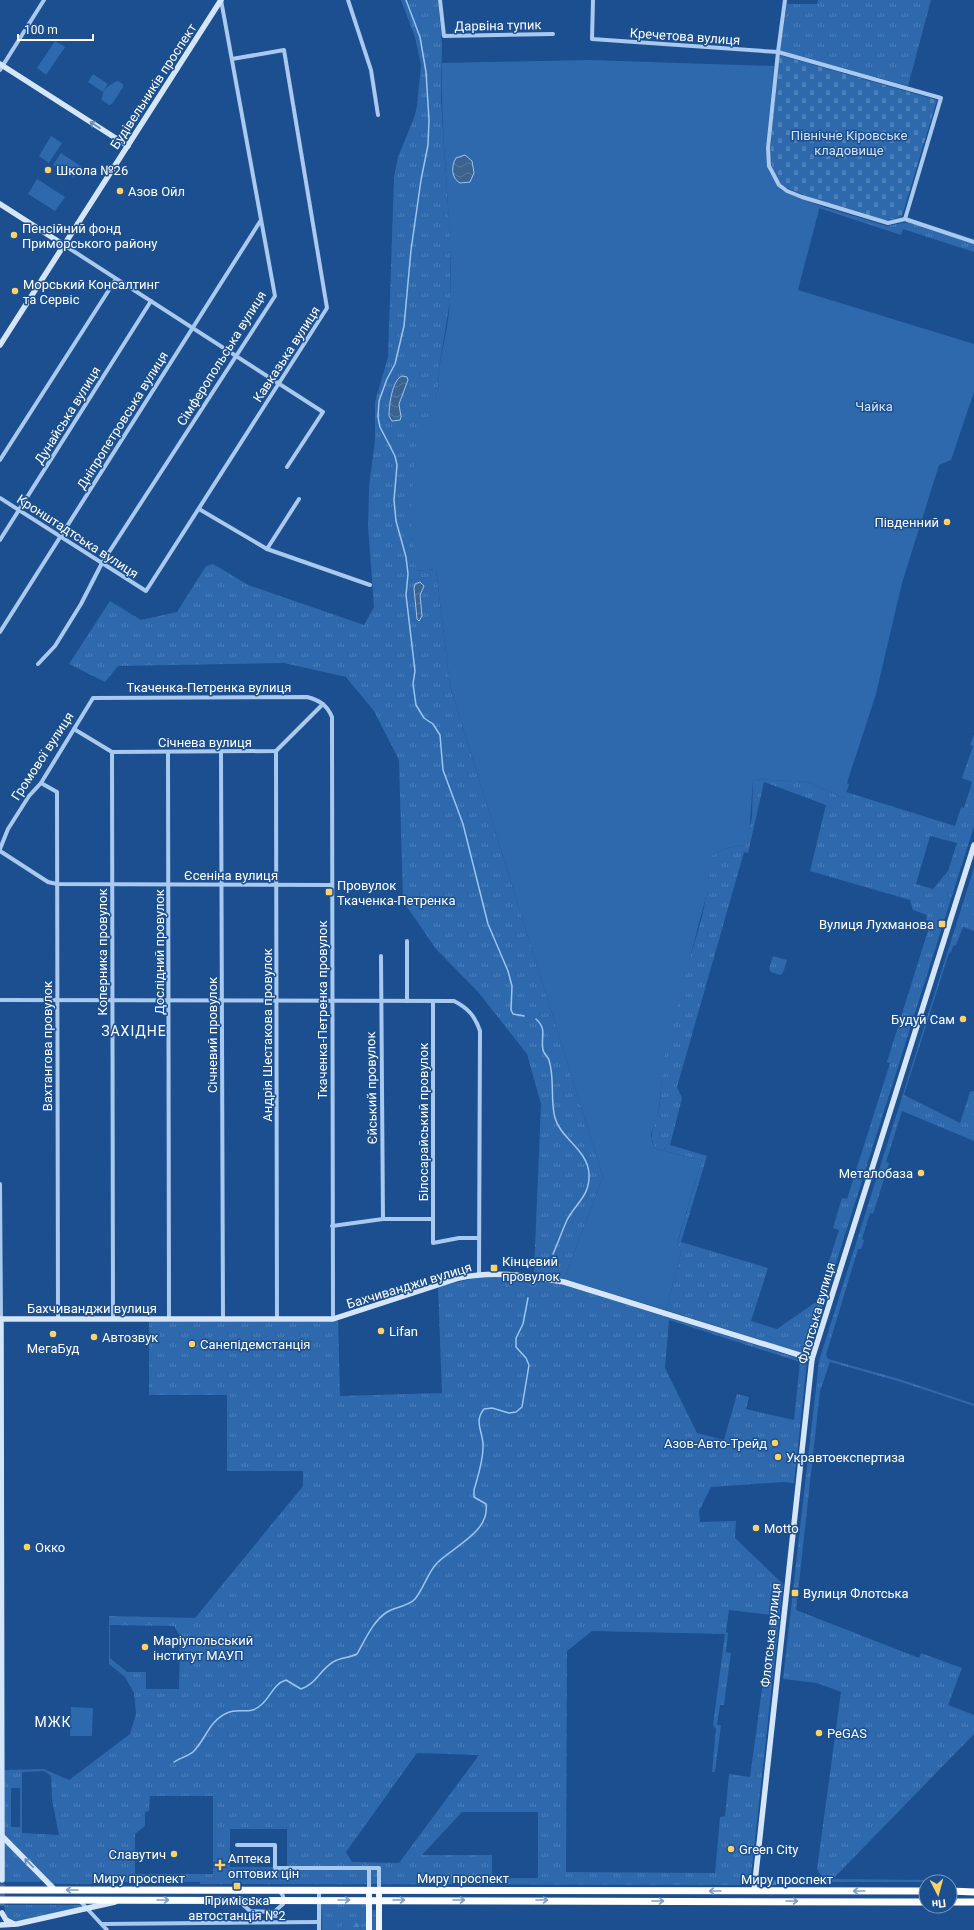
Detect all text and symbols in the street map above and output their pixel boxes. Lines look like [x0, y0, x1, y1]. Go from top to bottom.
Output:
scale bar [18, 16, 93, 42]
street label: Дарвіна тупик [454, 17, 542, 34]
street label: Будівельників проспект [107, 21, 200, 152]
text: 100 m [24, 23, 58, 37]
street label: Кречетова вулиця [629, 25, 741, 48]
one-way arrow [89, 120, 101, 128]
park label: Північне Кіровське кладовище [791, 128, 907, 158]
place label: Школа №26 [56, 163, 128, 178]
marker: Школа №26 [43, 165, 53, 175]
place label: Азов Ойл [128, 184, 185, 199]
marker: Азов Ойл [115, 186, 125, 196]
place label: Пенсійний фонд Приморського району [22, 221, 158, 251]
marker: Пенсійний фонд Приморського району [9, 230, 19, 240]
place label: Морський Консалтинг та Сервіс [23, 277, 160, 307]
marker: Морський Консалтинг та Сервіс [10, 286, 20, 296]
street label: Сімферопольська вулиця [174, 288, 269, 428]
street label: Кавказька вулиця [250, 304, 323, 405]
street label: Дніпропетровська вулиця [74, 349, 171, 492]
street label: Дунайська вулиця [31, 364, 104, 467]
park label: Чайка [855, 399, 893, 414]
street label: Кронштадтська вулиця [14, 491, 141, 581]
place label: Південний [874, 515, 939, 530]
marker: Південний [942, 517, 952, 527]
street label: Ткаченка-Петренка вулиця [127, 680, 291, 695]
street label: Громової вулиця [8, 709, 77, 803]
street label: Січнева вулиця [158, 735, 252, 750]
street label: Єсеніна вулиця [184, 868, 278, 883]
place label: Провулок Ткаченка-Петренка [337, 878, 455, 908]
marker: Провулок Ткаченка-Петренка [324, 887, 334, 897]
street label: Коперника провулок [95, 888, 110, 1016]
street label: Дослідний провулок [152, 889, 167, 1015]
place label: Вулиця Лухманова [819, 917, 934, 932]
marker: Вулиця Лухманова [937, 919, 947, 929]
street label: Ткаченка-Петренка провулок [315, 920, 330, 1100]
street label: Андрія Шестакова провулок [260, 948, 275, 1122]
street label: Січневий провулок [205, 977, 220, 1093]
street label: Вахтангова провулок [40, 981, 55, 1111]
place label: Будуй Сам [891, 1012, 955, 1027]
marker: Будуй Сам [958, 1014, 968, 1024]
district label: ЗАХІДНЕ [101, 1023, 167, 1039]
street label: Єйський провулок [363, 1031, 380, 1145]
street label: Білосарайський провулок [416, 1043, 431, 1201]
place label: Металобаза [839, 1166, 913, 1181]
marker: Металобаза [916, 1168, 926, 1178]
place label: Кінцевий провулок [502, 1254, 559, 1284]
street label: Бахчиванджи вулиця [345, 1259, 474, 1312]
street label: Флотська вулиця [795, 1261, 838, 1366]
marker: Кінцевий провулок [489, 1263, 499, 1273]
street label: Бахчиванджи вулиця [27, 1301, 157, 1316]
place label: Lifan [389, 1324, 418, 1339]
marker: Lifan [376, 1326, 386, 1336]
marker: МегаБуд [48, 1329, 58, 1339]
place label: Автозвук [102, 1330, 158, 1345]
marker: Автозвук [89, 1332, 99, 1342]
place label: Санепідемстанція [200, 1337, 311, 1352]
marker: Санепідемстанція [187, 1339, 197, 1349]
place label: МегаБуд [27, 1341, 79, 1356]
place label: Азов-Авто-Трейд [664, 1436, 767, 1451]
marker: Азов-Авто-Трейд [770, 1438, 780, 1448]
place label: Укравтоекспертиза [786, 1450, 905, 1465]
marker: Укравтоекспертиза [773, 1452, 783, 1462]
place label: Motto [764, 1521, 799, 1536]
marker: Motto [751, 1523, 761, 1533]
place label: Окко [35, 1540, 65, 1555]
marker: Окко [22, 1542, 32, 1552]
street label: Флотська вулиця [758, 1582, 783, 1688]
place label: Вулиця Флотська [803, 1586, 909, 1601]
marker: Вулиця Флотська [790, 1588, 800, 1598]
place label: Маріупольський інститут МАУП [153, 1633, 253, 1663]
marker: Маріупольський інститут МАУП [140, 1642, 150, 1652]
district label: МЖК [34, 1714, 72, 1730]
place label: PeGAS [827, 1726, 867, 1741]
marker: PeGAS [814, 1728, 824, 1738]
place label: Green City [739, 1842, 798, 1857]
marker: Green City [726, 1844, 736, 1854]
place label: Славутич [109, 1847, 166, 1862]
marker: Славутич [169, 1849, 179, 1859]
place label: Аптека оптових цін [228, 1851, 299, 1881]
one-way arrow [24, 1858, 33, 1868]
marker: Аптека оптових цін [215, 1860, 225, 1870]
street label: Миру проспект [93, 1871, 185, 1886]
street label: Миру проспект [417, 1871, 509, 1886]
street label: Миру проспект [741, 1872, 833, 1887]
north arrow [918, 1874, 958, 1914]
marker: Приміська автостанція №2 [232, 1881, 242, 1891]
one-way arrow [66, 1886, 79, 1894]
one-way arrow [709, 1887, 722, 1895]
one-way arrow [853, 1887, 866, 1895]
place label: Приміська автостанція №2 [188, 1893, 286, 1923]
one-way arrow [156, 1896, 169, 1904]
one-way arrow [337, 1896, 350, 1904]
one-way arrow [392, 1896, 405, 1904]
one-way arrow [452, 1896, 465, 1904]
one-way arrow [535, 1896, 548, 1904]
text: Пн [931, 1896, 947, 1911]
one-way arrow [651, 1897, 664, 1905]
one-way arrow [785, 1897, 798, 1905]

